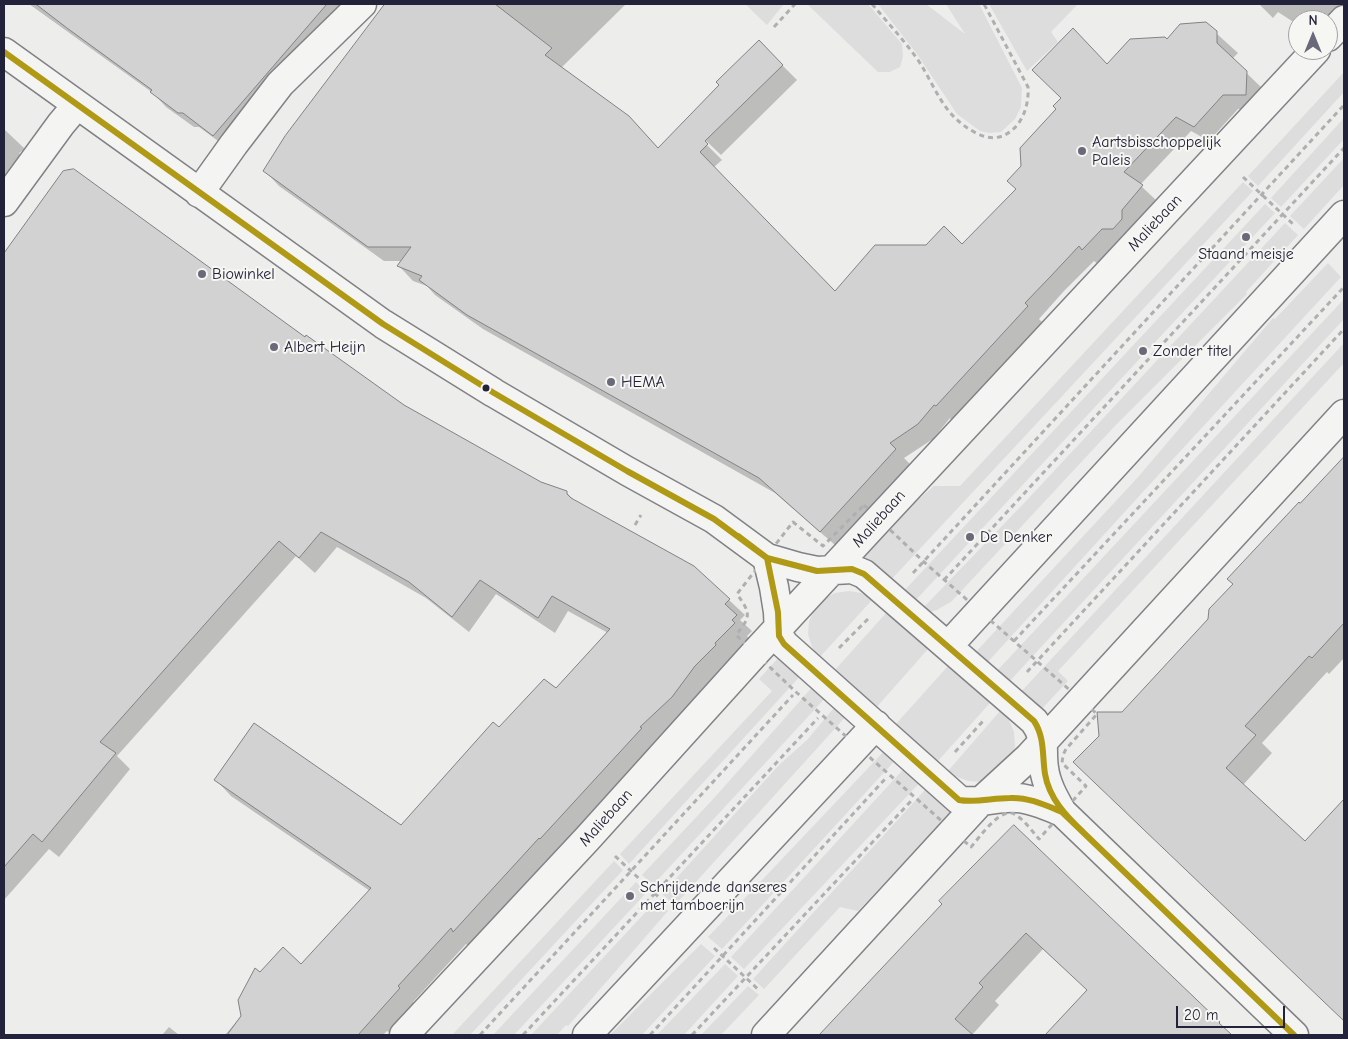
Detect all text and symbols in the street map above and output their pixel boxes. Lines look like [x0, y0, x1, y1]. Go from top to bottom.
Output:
north arrow [1288, 10, 1338, 60]
text: N [1308, 12, 1318, 29]
place label: Aartsbisschoppelijk Paleis [1092, 132, 1221, 170]
marker: Aartsbisschoppelijk Paleis [1076, 145, 1088, 157]
street label: Maliebaan [1124, 191, 1186, 255]
marker: Staand meisje [1240, 231, 1252, 243]
place label: Staand meisje [1198, 244, 1294, 264]
place label: Biowinkel [212, 264, 275, 284]
marker: Biowinkel [196, 268, 208, 280]
place label: Albert Heijn [284, 337, 365, 357]
marker: Albert Heijn [268, 341, 280, 353]
place label: Zonder titel [1153, 341, 1232, 361]
marker: Zonder titel [1137, 345, 1149, 357]
place label: HEMA [621, 372, 665, 392]
marker: HEMA [605, 376, 617, 388]
unlabelled marker [481, 383, 491, 393]
street label: Maliebaan [848, 486, 910, 552]
place label: De Denker [980, 527, 1052, 547]
marker: De Denker [964, 531, 976, 543]
street label: Maliebaan [575, 785, 637, 851]
place label: Schrijdende danseres met tamboerijn [640, 877, 787, 915]
marker: Schrijdende danseres met tamboerijn [624, 890, 636, 902]
scale bar [1178, 996, 1287, 1028]
text: 20 m [1184, 1006, 1218, 1024]

